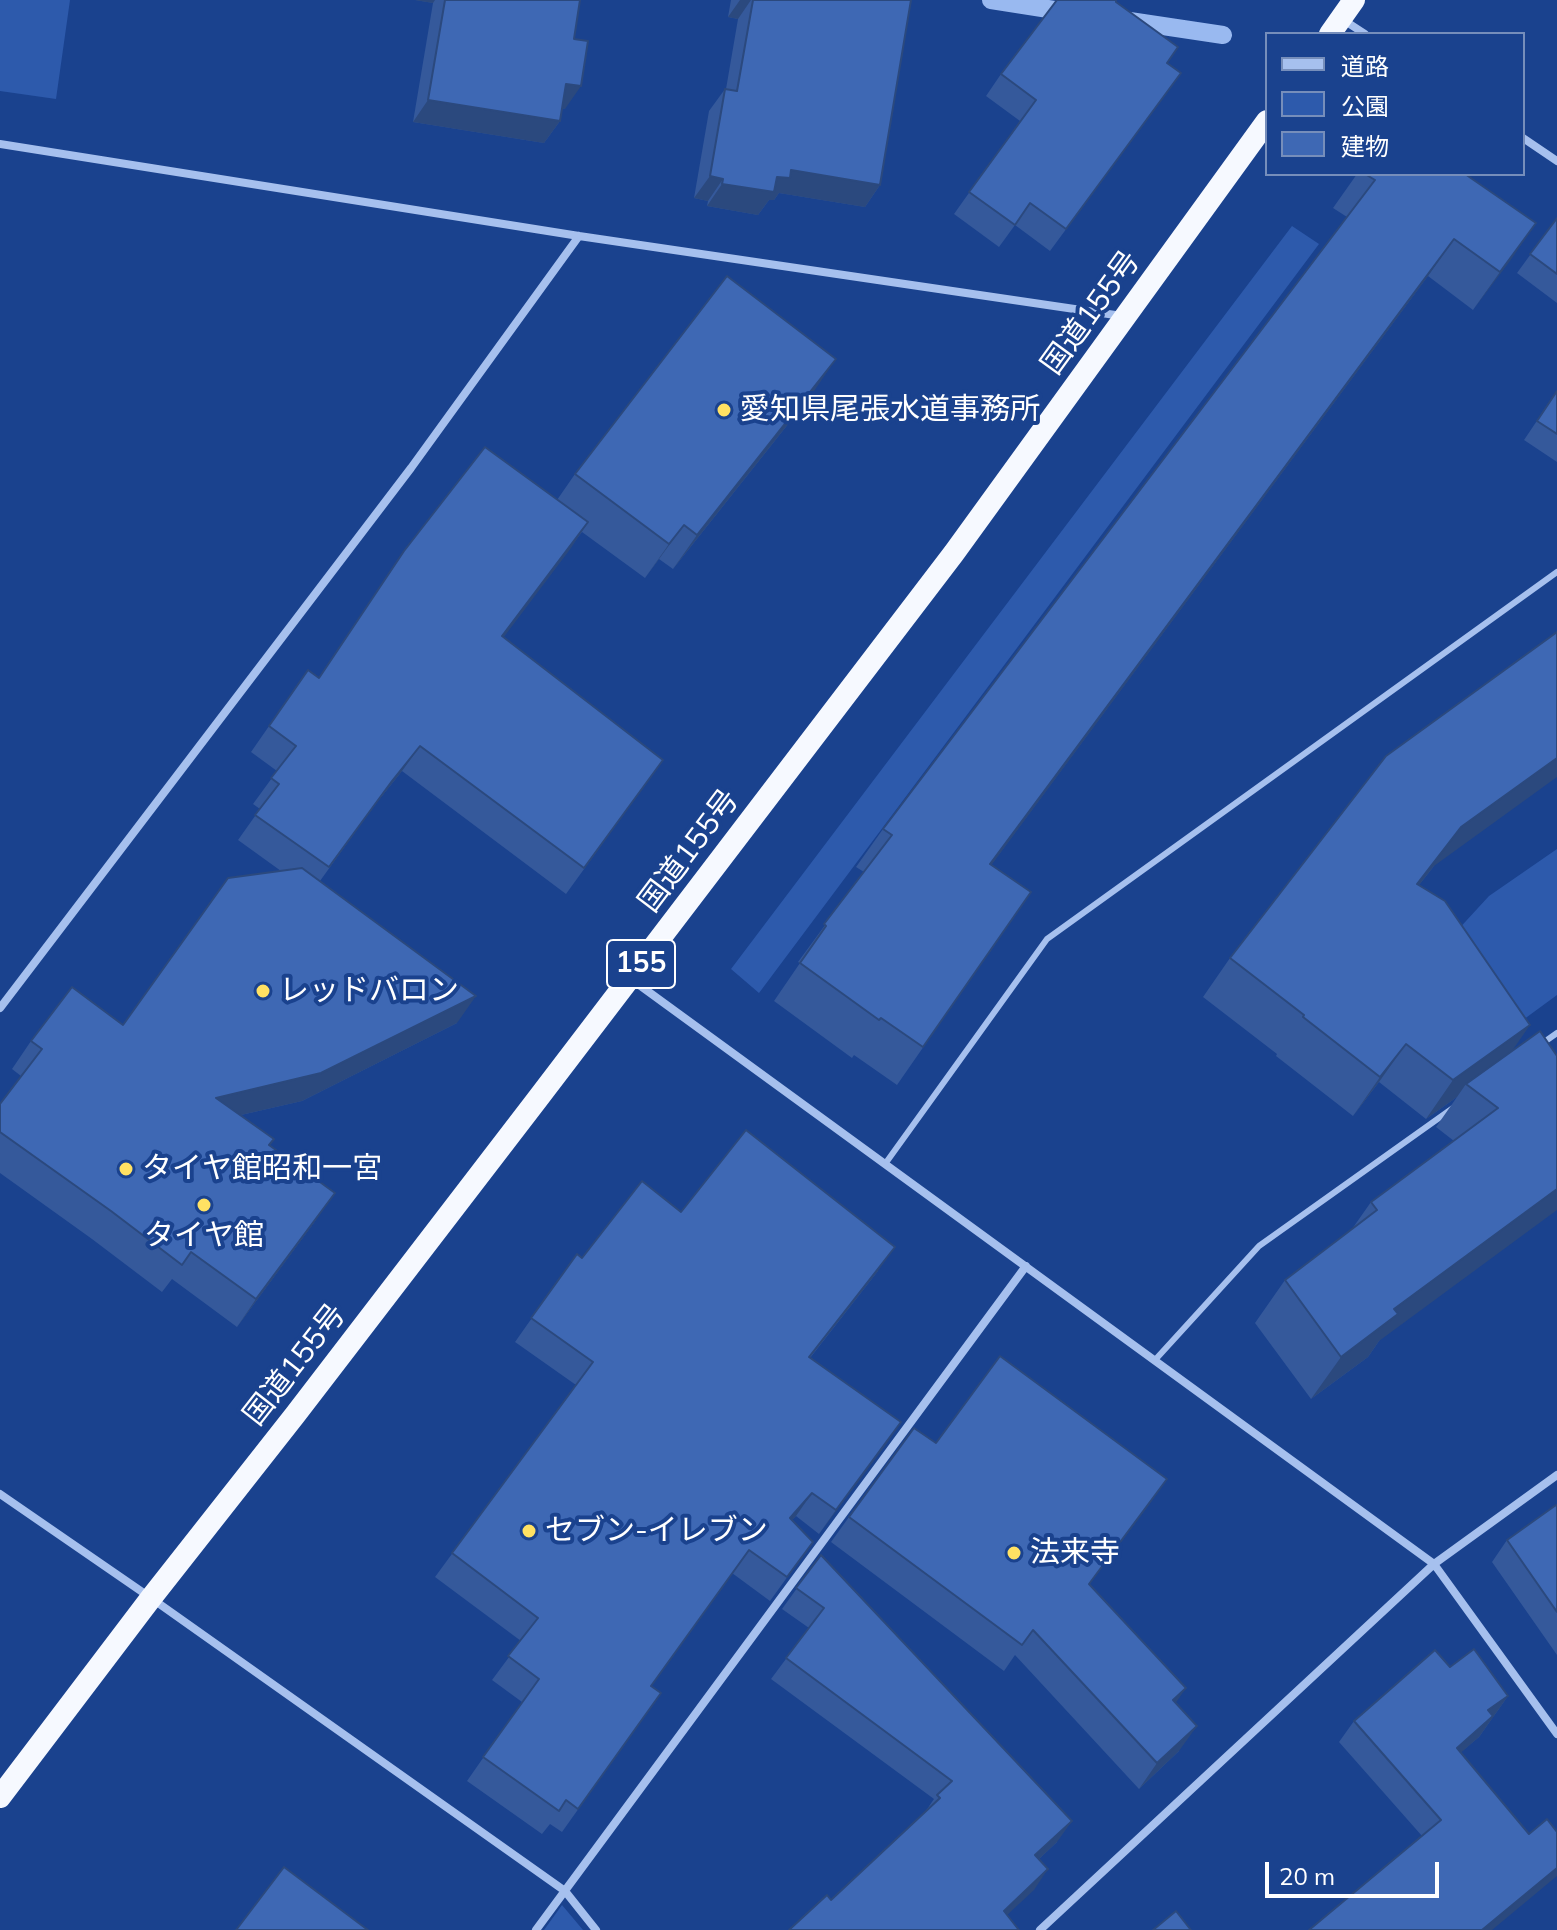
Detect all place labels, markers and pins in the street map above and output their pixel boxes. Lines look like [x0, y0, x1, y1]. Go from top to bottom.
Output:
place label: 愛知県尾張水道事務所 [740, 392, 1040, 428]
marker: 愛知県尾張水道事務所 [715, 401, 733, 419]
place label: レッドバロン [279, 973, 459, 1009]
marker: レッドバロン [254, 982, 272, 1000]
place label: タイヤ館昭和一宮 [142, 1151, 382, 1187]
marker: タイヤ館昭和一宮 [117, 1160, 135, 1178]
marker: タイヤ館 [195, 1196, 213, 1214]
place label: タイヤ館 [144, 1218, 264, 1254]
place label: セブン-イレブン [545, 1513, 768, 1549]
marker: セブン-イレブン [520, 1522, 538, 1540]
place label: 法来寺 [1030, 1535, 1120, 1571]
marker: 法来寺 [1005, 1544, 1023, 1562]

